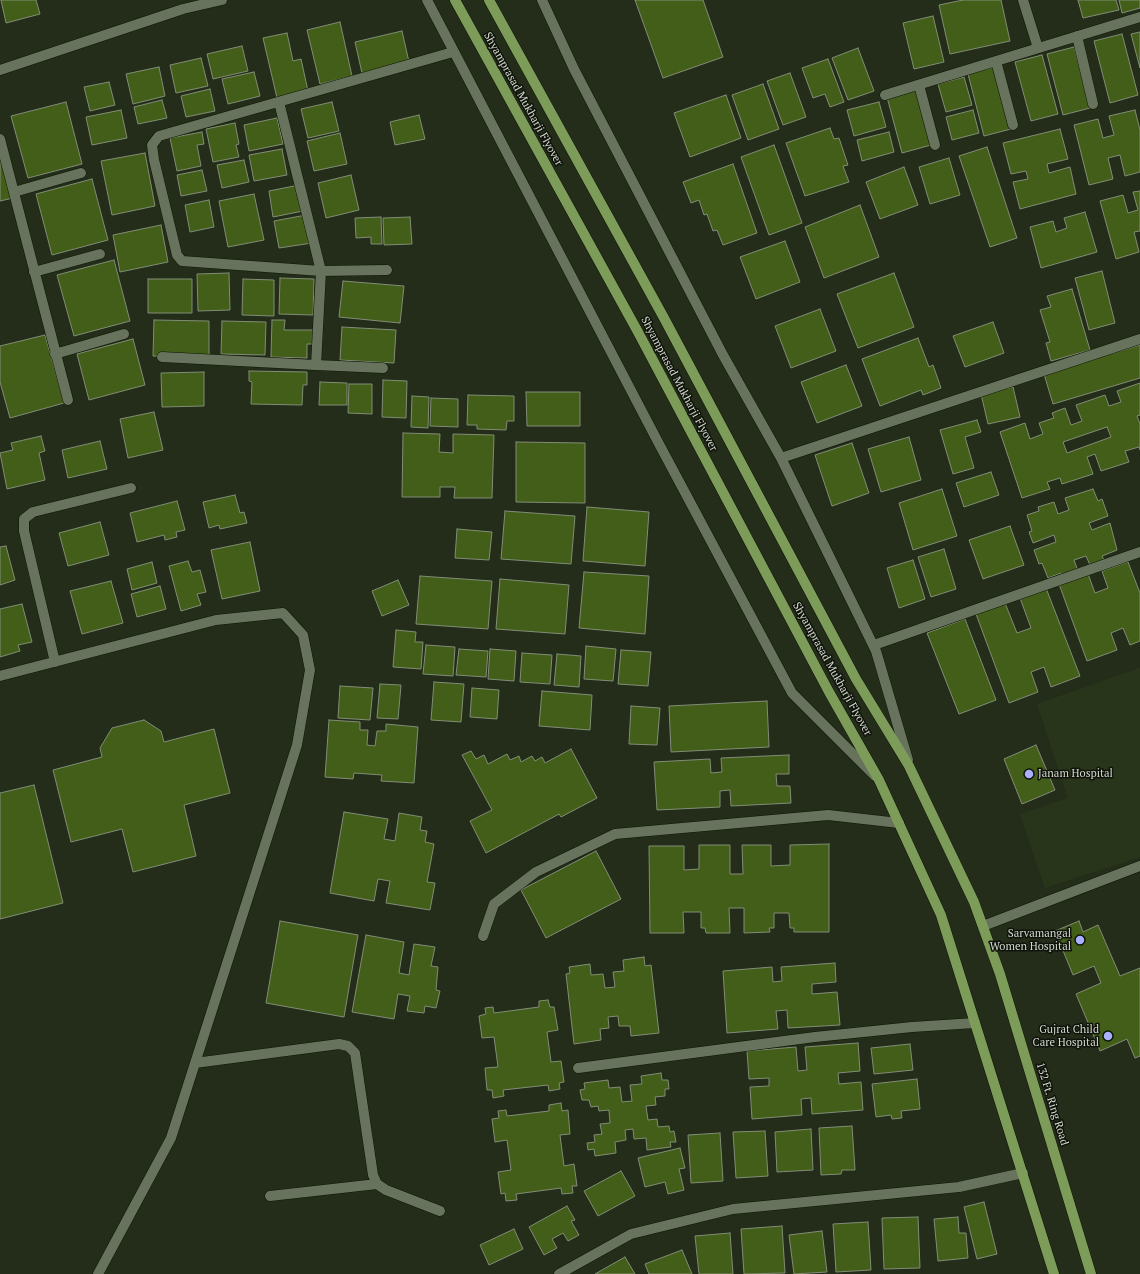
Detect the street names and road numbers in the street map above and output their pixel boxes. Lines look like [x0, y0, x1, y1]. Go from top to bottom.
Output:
street label: Shyamprasad Mukharji Flyover [481, 30, 565, 168]
street label: Shyamprasad Mukharji Flyover [638, 314, 720, 454]
street label: Shyamprasad Mukharji Flyover [790, 600, 874, 738]
street label: 132 Ft. Ring Road [1033, 1061, 1071, 1147]

